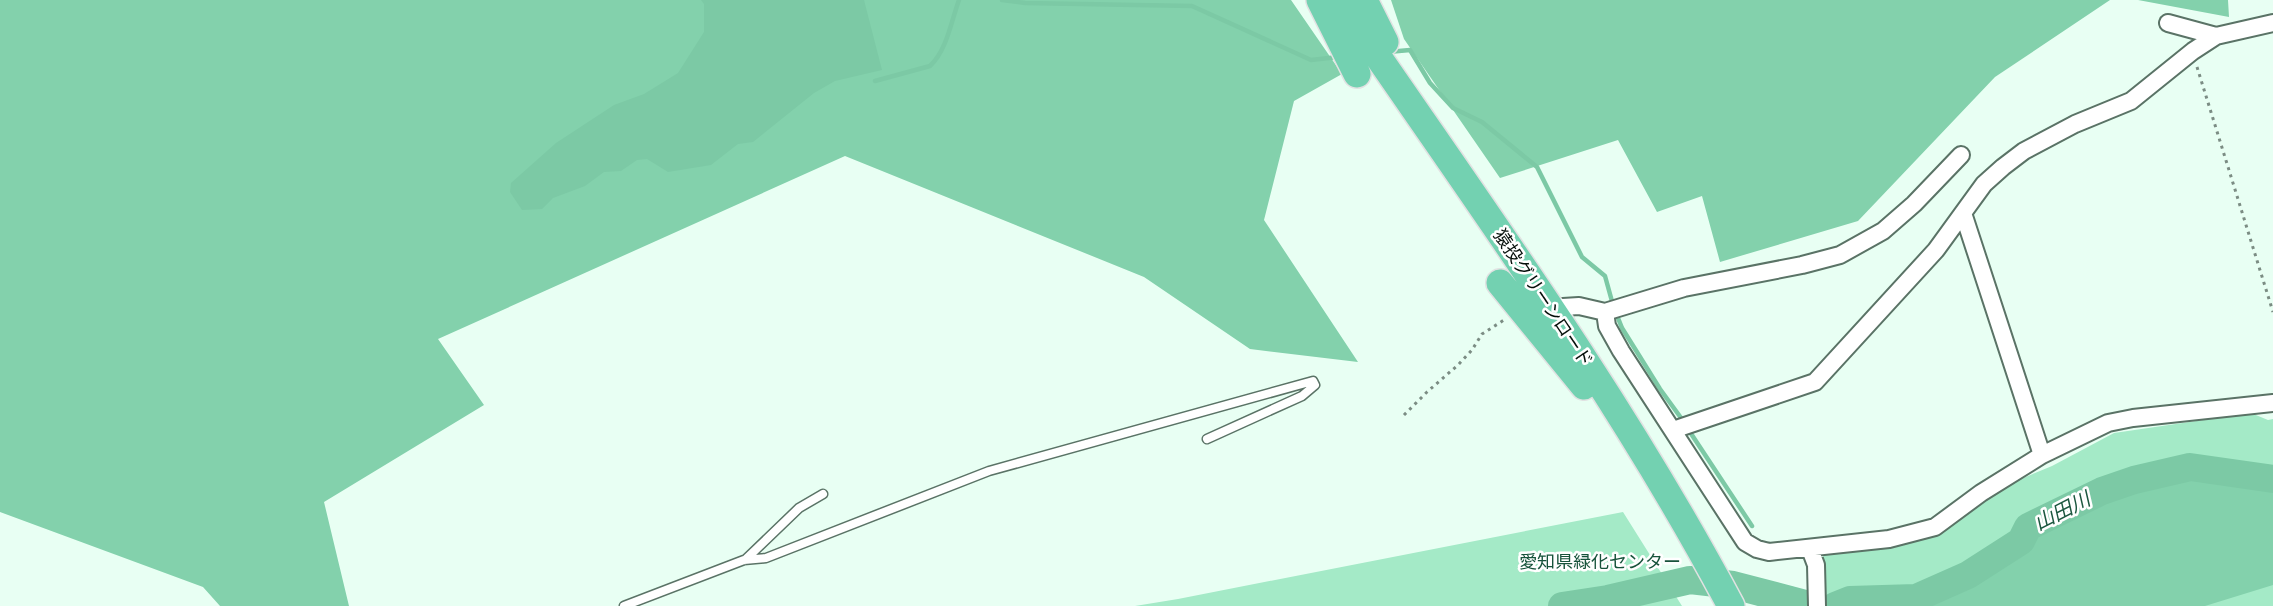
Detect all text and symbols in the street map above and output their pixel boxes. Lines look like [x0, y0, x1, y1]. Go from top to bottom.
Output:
street label: 猿投グリーンロード [1489, 225, 1598, 371]
water label: 山田川 [2029, 485, 2096, 535]
park label: 愛知県緑化センター [1519, 550, 1681, 573]

